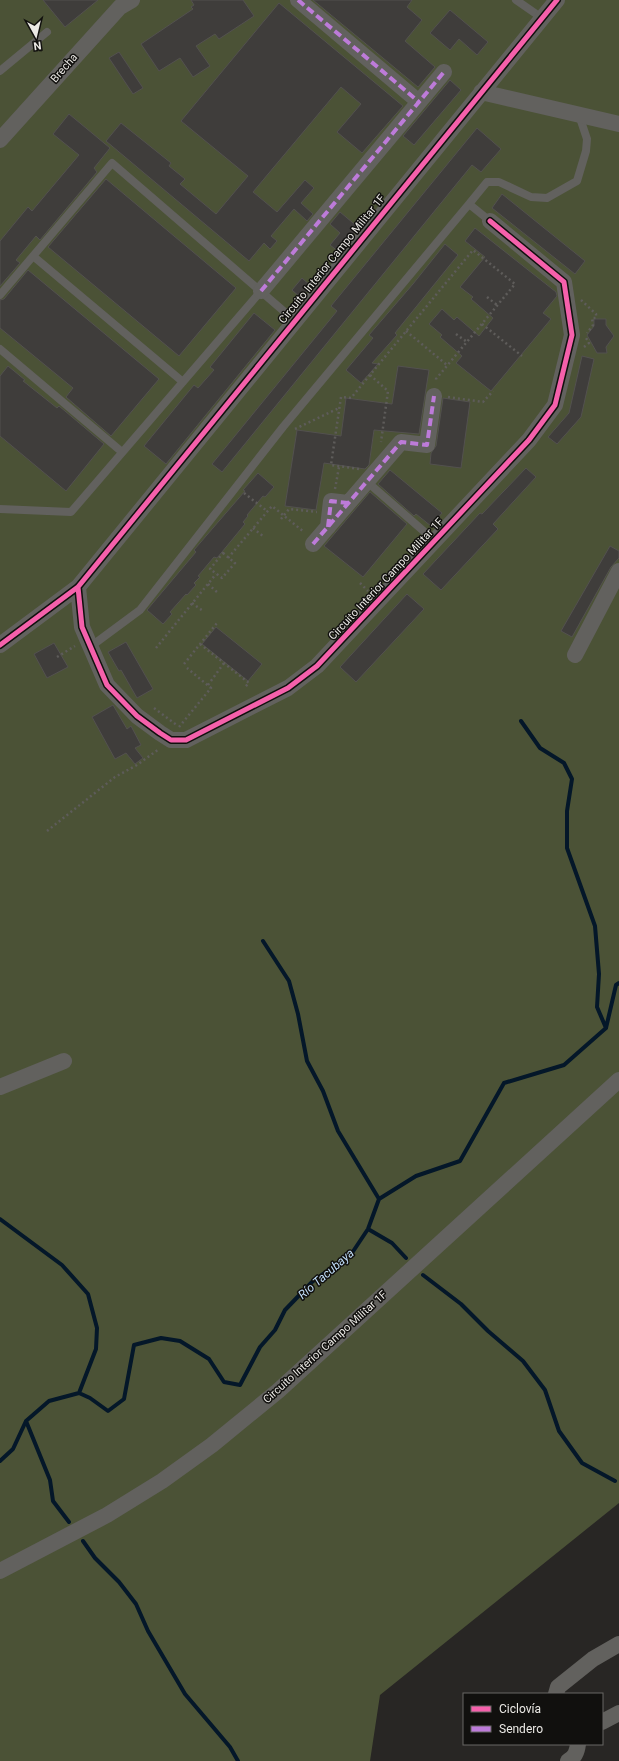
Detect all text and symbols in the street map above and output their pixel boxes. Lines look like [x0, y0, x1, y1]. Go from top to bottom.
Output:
north arrow [16, 16, 56, 56]
text: N [32, 38, 42, 52]
street label: Brecha [48, 51, 80, 85]
street label: Circuito Interior Campo Militar 1F [276, 192, 388, 326]
street label: Circuito Interior Campo Militar 1F [326, 515, 446, 643]
water label: Río Tacubaya [295, 1246, 357, 1302]
street label: Circuito Interior Campo Militar 1F [260, 1288, 390, 1406]
legend [463, 1693, 603, 1745]
text: Ciclovía [499, 1702, 541, 1716]
text: Sendero [499, 1722, 543, 1736]

